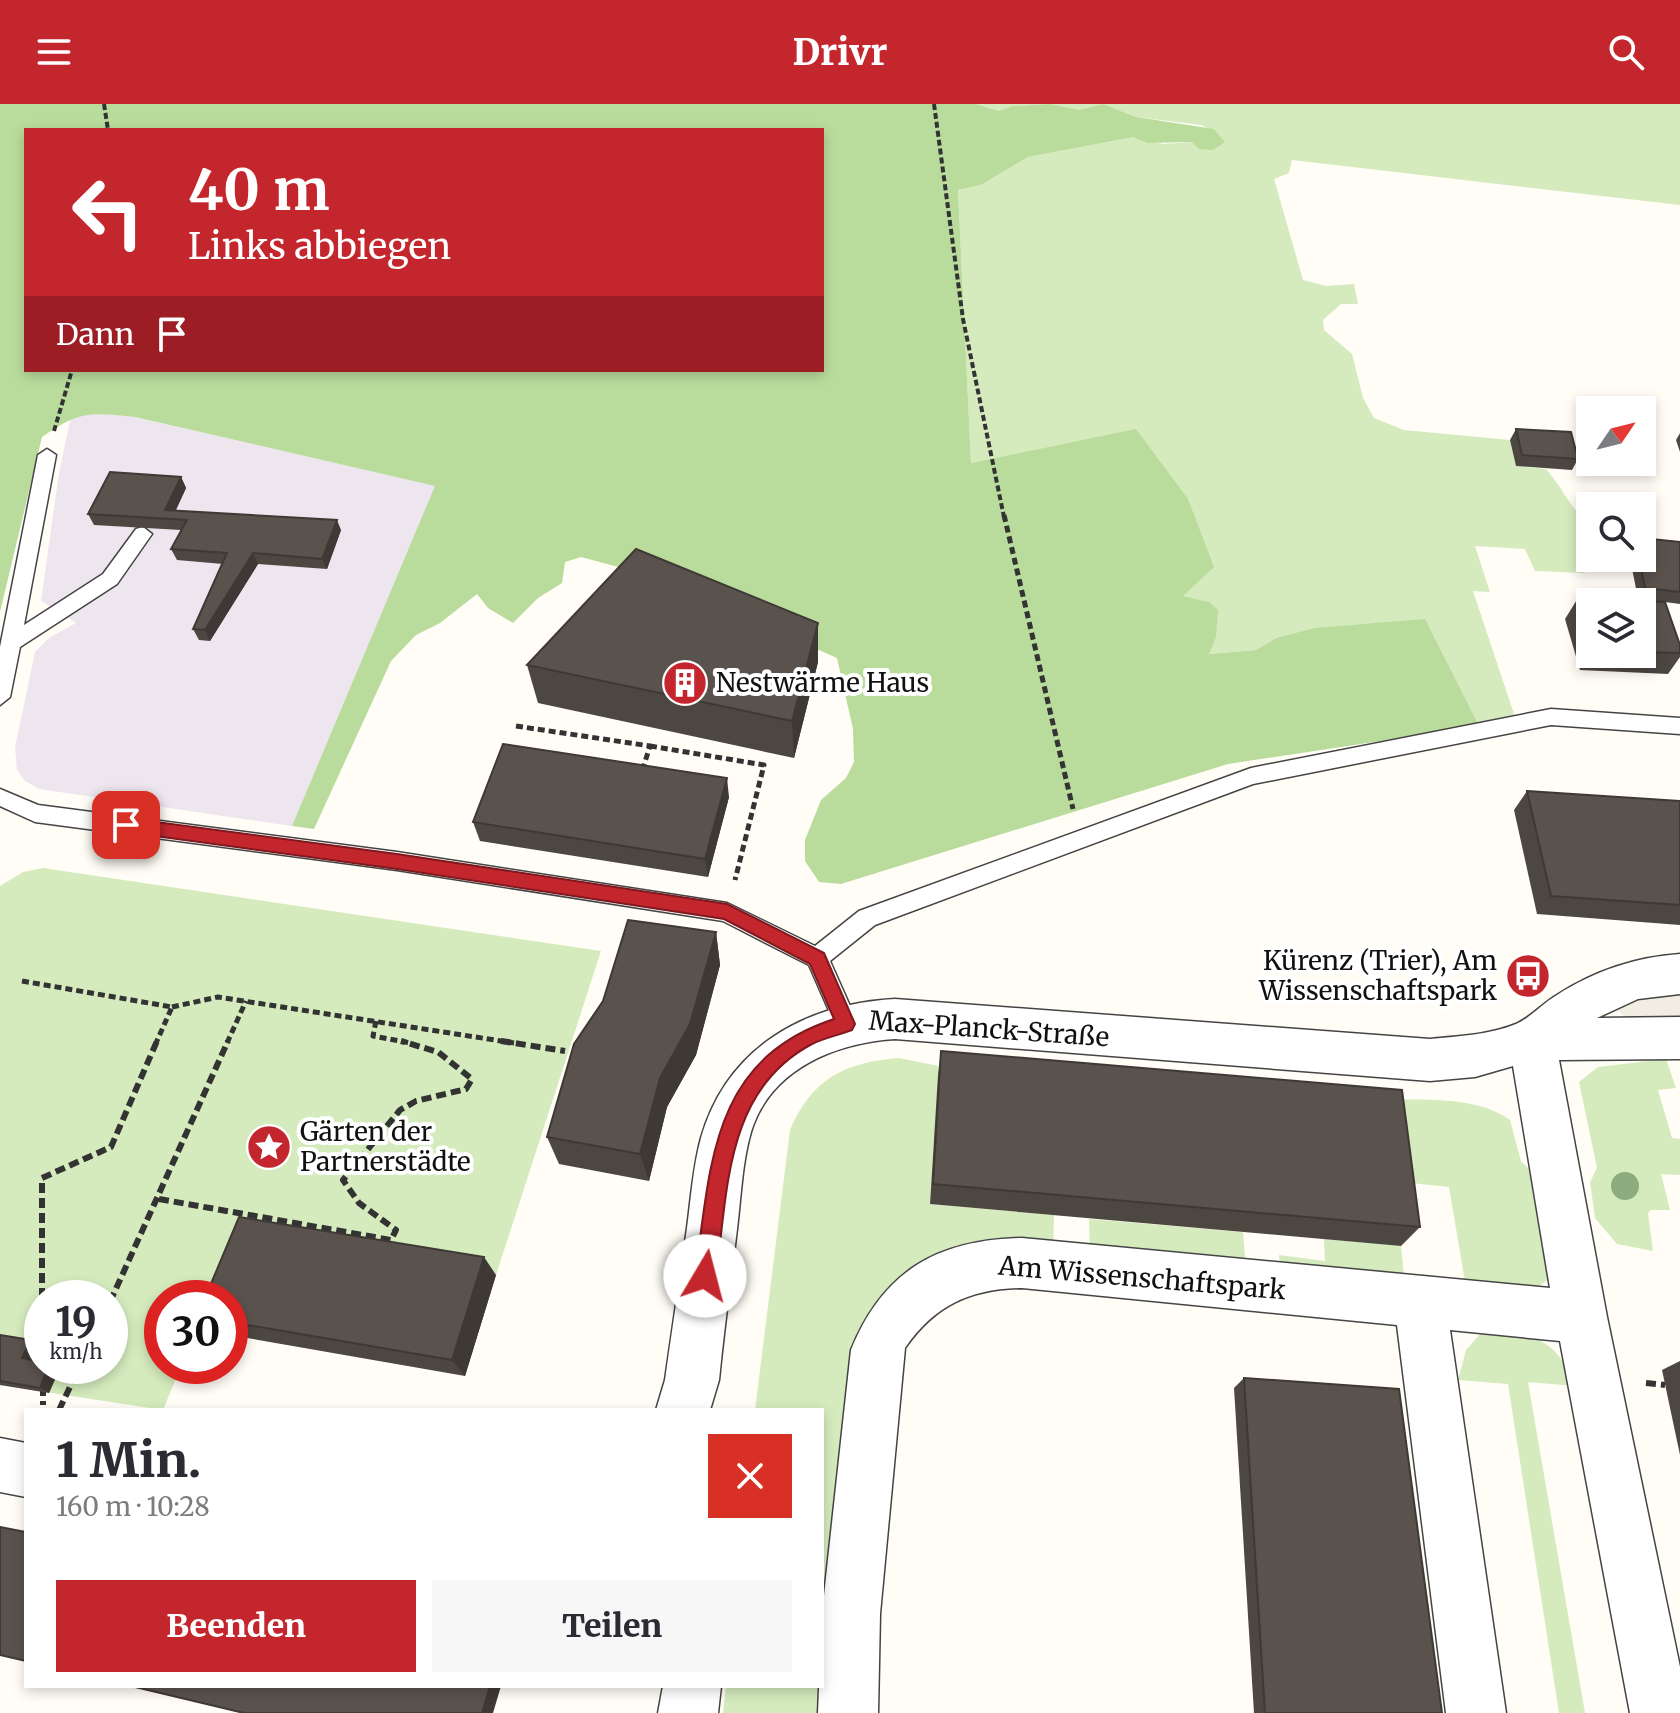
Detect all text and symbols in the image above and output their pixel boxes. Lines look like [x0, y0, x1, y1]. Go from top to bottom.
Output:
icon: menu [32, 30, 76, 74]
text: Drivr [793, 30, 887, 75]
icon: search [1604, 30, 1648, 74]
text: 40 m [188, 155, 330, 225]
icon: left [56, 160, 160, 264]
text: Links abbiegen [188, 224, 451, 269]
icon: arrive [150, 312, 194, 356]
text: Dann [56, 315, 134, 353]
north arrow [1576, 396, 1656, 476]
map controls [1576, 396, 1656, 668]
button: search [1576, 492, 1656, 572]
button: layers [1576, 588, 1656, 668]
building icon: Nestwärme Haus [661, 659, 709, 707]
place label: Nestwärme Haus [716, 666, 929, 699]
pin [92, 791, 160, 859]
icon: arrive [104, 803, 148, 847]
place label: Kürenz (Trier), Am Wissenschaftspark [1258, 944, 1498, 1007]
bus stop icon: Kürenz (Trier), Am Wissenschaftspark [1504, 952, 1552, 1000]
street label: Max-Planck-Straße [868, 1004, 1110, 1053]
place label: Gärten der Partnerstädte [300, 1115, 471, 1178]
place icon: Gärten der Partnerstädte [245, 1123, 293, 1171]
position arrow [663, 1234, 747, 1318]
street label: Am Wissenschaftspark [996, 1248, 1288, 1307]
speed limit sign: 30 [144, 1280, 248, 1384]
text: 19 [55, 1297, 97, 1347]
text: km/h [50, 1339, 102, 1364]
text: 1 Min. [56, 1430, 201, 1490]
button: close [708, 1434, 792, 1518]
text: 160 m · 10:28 [56, 1490, 210, 1523]
button: Beenden [56, 1580, 416, 1672]
button: Teilen [432, 1580, 792, 1672]

